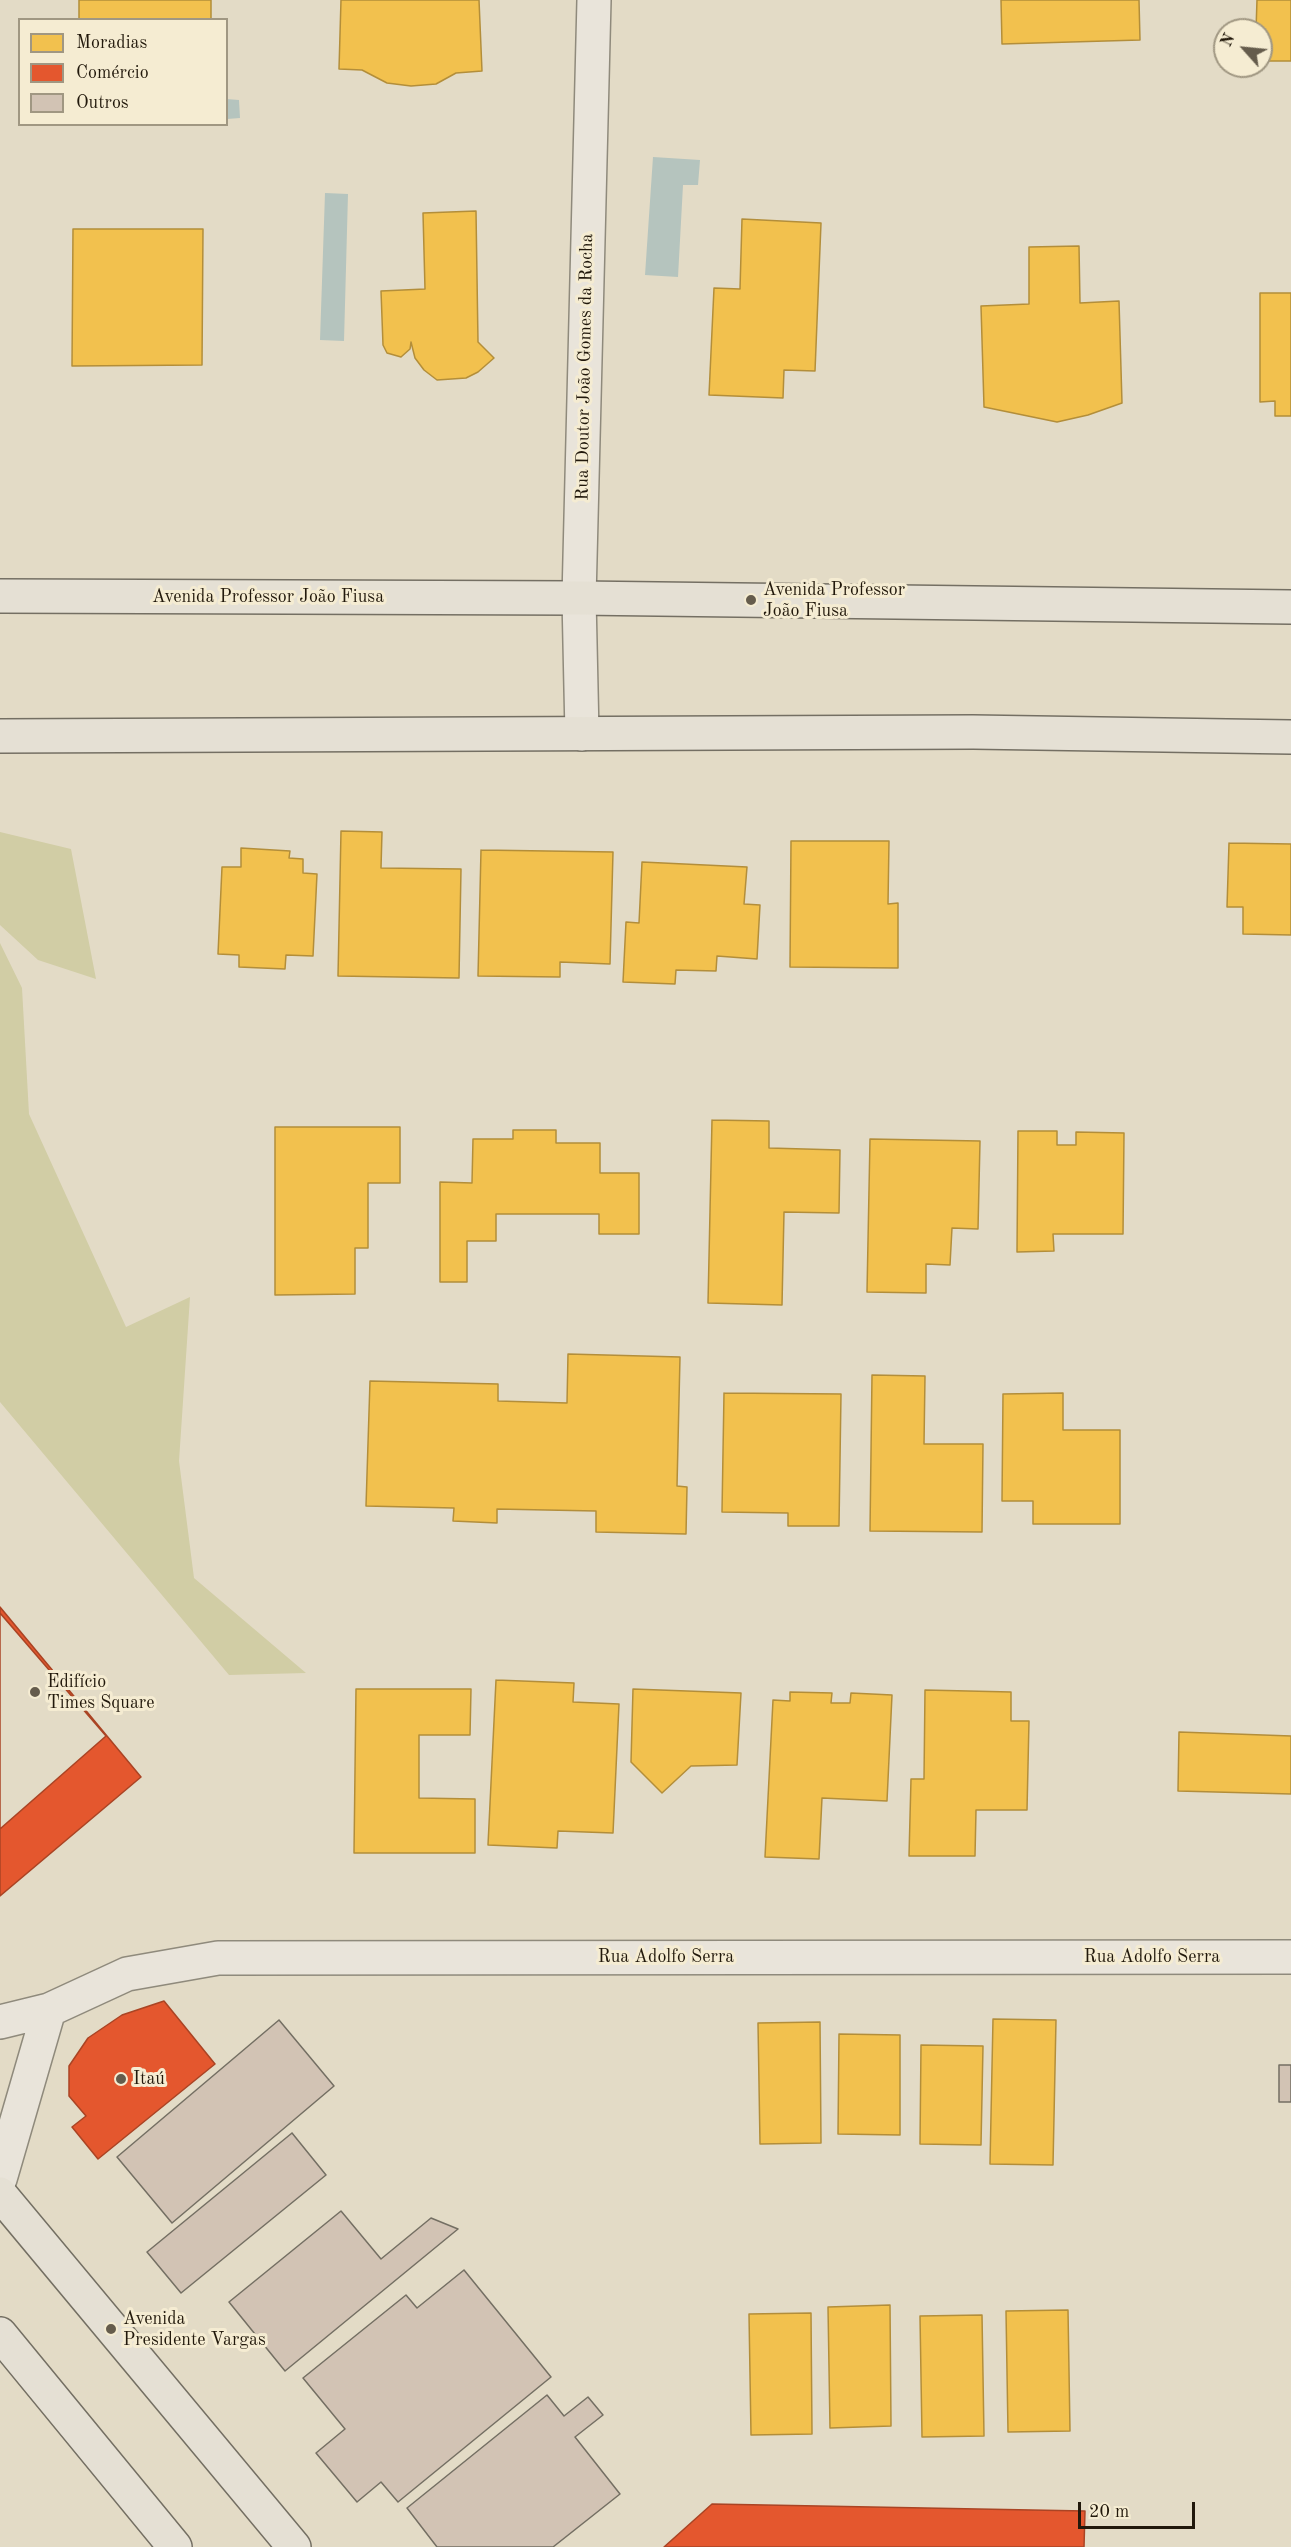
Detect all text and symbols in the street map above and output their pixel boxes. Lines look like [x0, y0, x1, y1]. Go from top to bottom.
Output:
legend [18, 18, 228, 126]
north arrow [1213, 18, 1273, 78]
text: N [1219, 32, 1239, 50]
text: Moradias [76, 34, 147, 52]
text: Comércio [76, 64, 149, 82]
text: Outros [76, 94, 129, 112]
street label: Rua Doutor João Gomes da Rocha [572, 233, 598, 501]
place label: Avenida Professor João Fiusa [763, 579, 905, 622]
street label: Avenida Professor João Fiusa [152, 586, 384, 608]
marker: Avenida Professor João Fiusa [744, 593, 758, 607]
place label: Edifício Times Square [47, 1671, 154, 1714]
marker: Edifício Times Square [28, 1685, 42, 1699]
street label: Rua Adolfo Serra [598, 1946, 734, 1968]
street label: Rua Adolfo Serra [1084, 1946, 1220, 1968]
place label: Itaú [133, 2068, 165, 2090]
marker: Itaú [114, 2072, 128, 2086]
place label: Avenida Presidente Vargas [123, 2308, 266, 2350]
marker: Avenida Presidente Vargas [104, 2322, 118, 2336]
scale bar [1081, 2490, 1198, 2528]
text: 20 m [1089, 2503, 1129, 2521]

